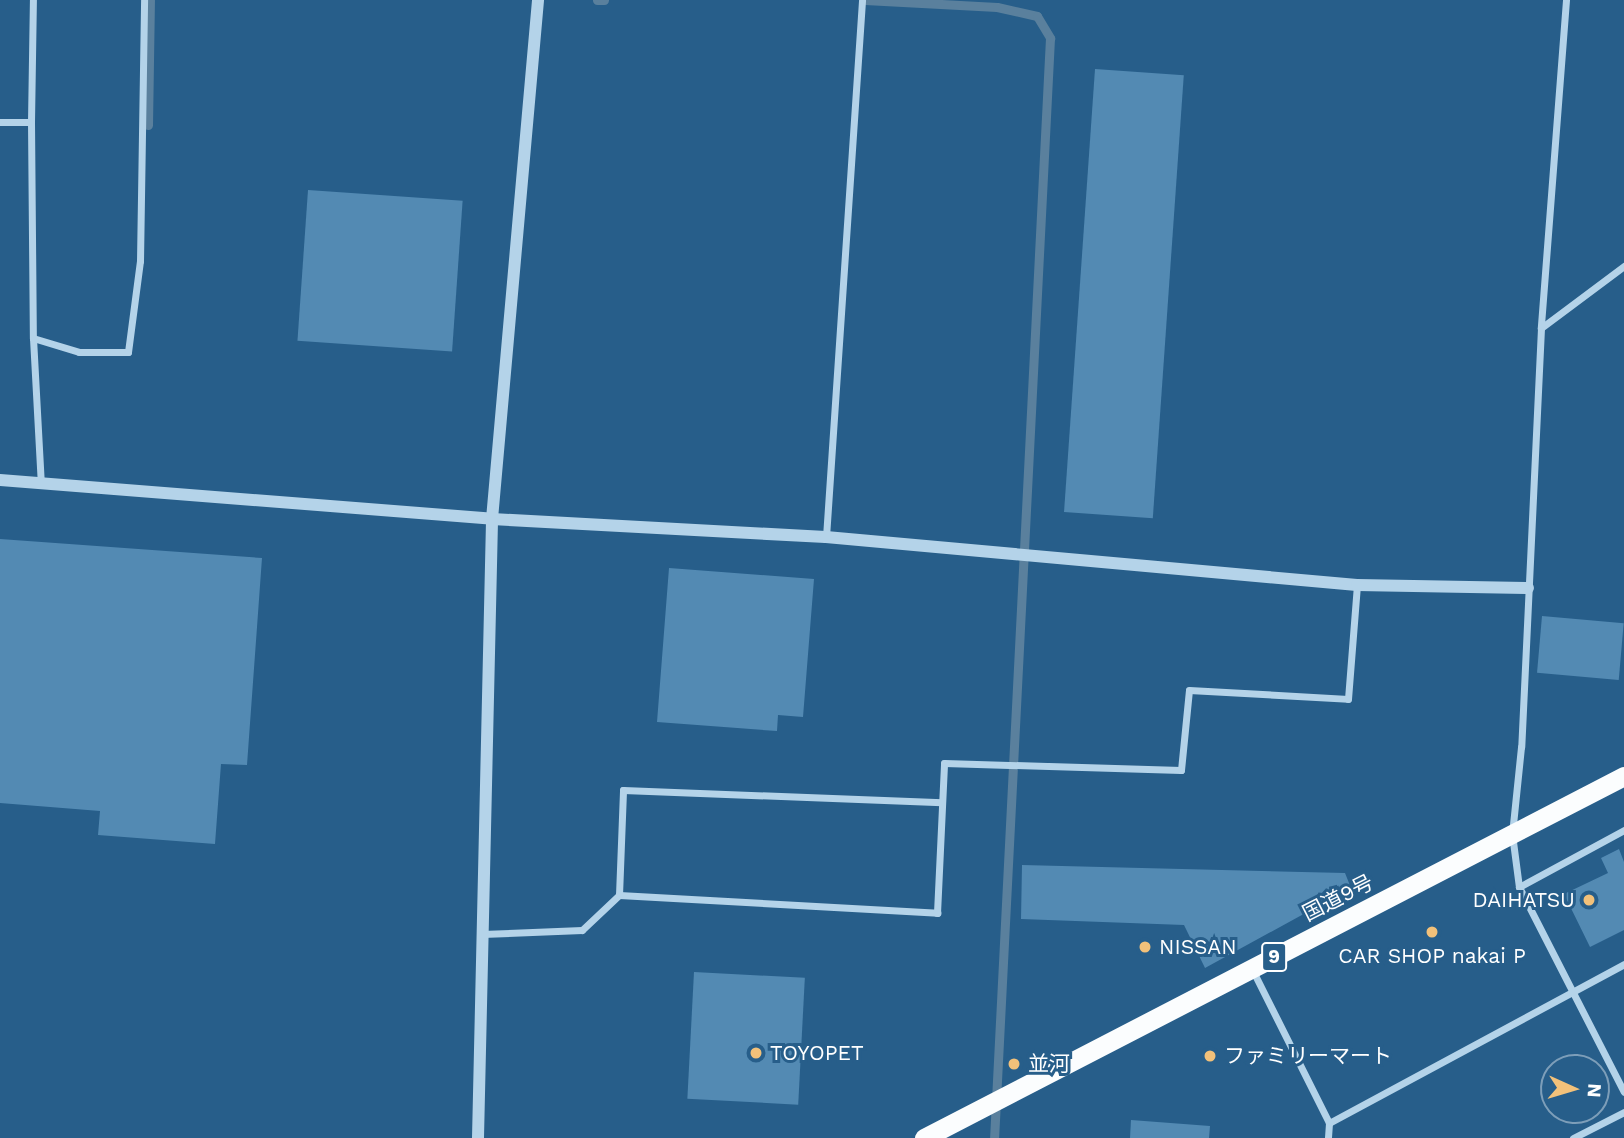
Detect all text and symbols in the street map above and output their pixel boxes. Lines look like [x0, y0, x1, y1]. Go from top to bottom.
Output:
street label: 国道9号 [1298, 870, 1378, 926]
place label: DAIHATSU [1472, 887, 1575, 913]
marker: DAIHATSU [1581, 892, 1597, 908]
marker: CAR SHOP nakai P [1424, 924, 1440, 940]
place label: NISSAN [1159, 934, 1237, 960]
marker: NISSAN [1137, 939, 1153, 955]
road number: 9 [1260, 942, 1288, 973]
place label: CAR SHOP nakai P [1338, 943, 1526, 969]
place label: TOYOPET [770, 1040, 864, 1066]
place label: ファミリーマート [1224, 1043, 1392, 1069]
marker: TOYOPET [748, 1045, 764, 1061]
marker: ファミリーマート [1202, 1048, 1218, 1064]
place label: 並河 [1028, 1051, 1070, 1077]
north arrow [1540, 1054, 1610, 1124]
marker: 並河 [1006, 1056, 1022, 1072]
text: N [1582, 1083, 1606, 1098]

